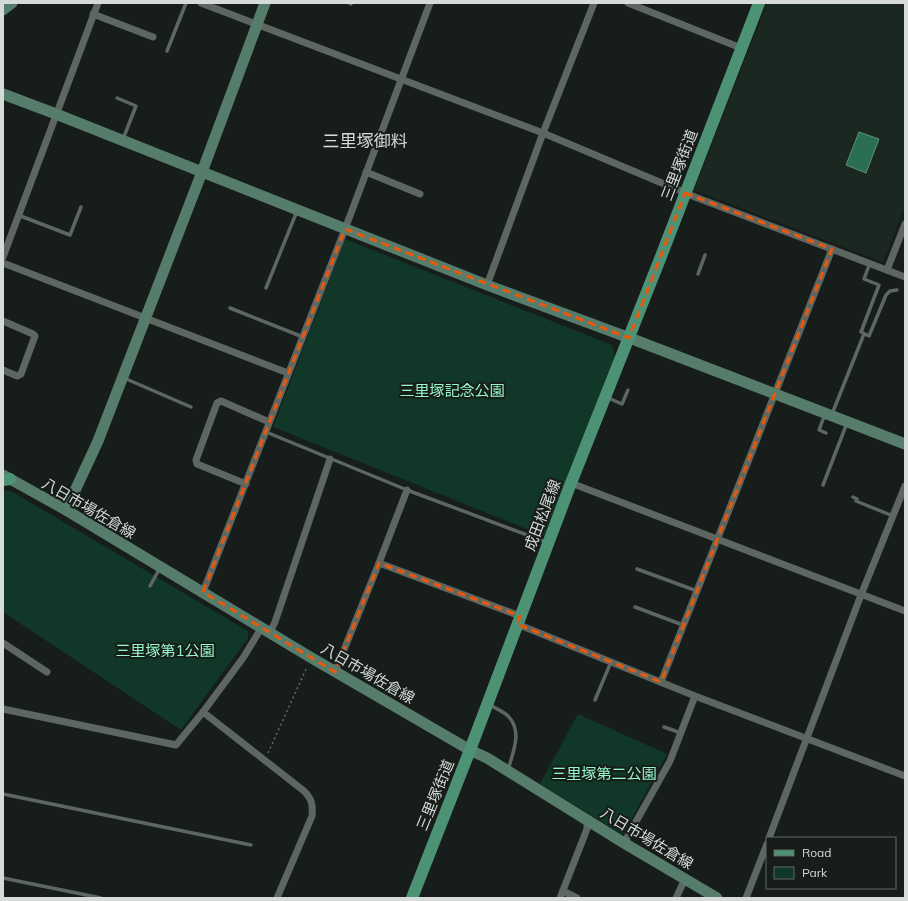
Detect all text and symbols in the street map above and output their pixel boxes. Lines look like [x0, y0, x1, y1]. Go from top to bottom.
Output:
street label: 三里塚街道 [657, 127, 701, 203]
district label: 三里塚御料 [323, 130, 408, 151]
park label: 三里塚記念公園 [399, 381, 505, 400]
street label: 八日市場佐倉線 [39, 474, 139, 542]
street label: 成田松尾線 [520, 477, 564, 553]
street label: 八日市場佐倉線 [318, 639, 418, 707]
park label: 三里塚第1公園 [115, 641, 215, 660]
street label: 三里塚街道 [412, 757, 458, 833]
park label: 三里塚第二公園 [551, 764, 657, 783]
street label: 八日市場佐倉線 [597, 803, 697, 873]
legend [766, 837, 896, 889]
text: Road [802, 845, 831, 860]
text: Park [802, 865, 828, 880]

